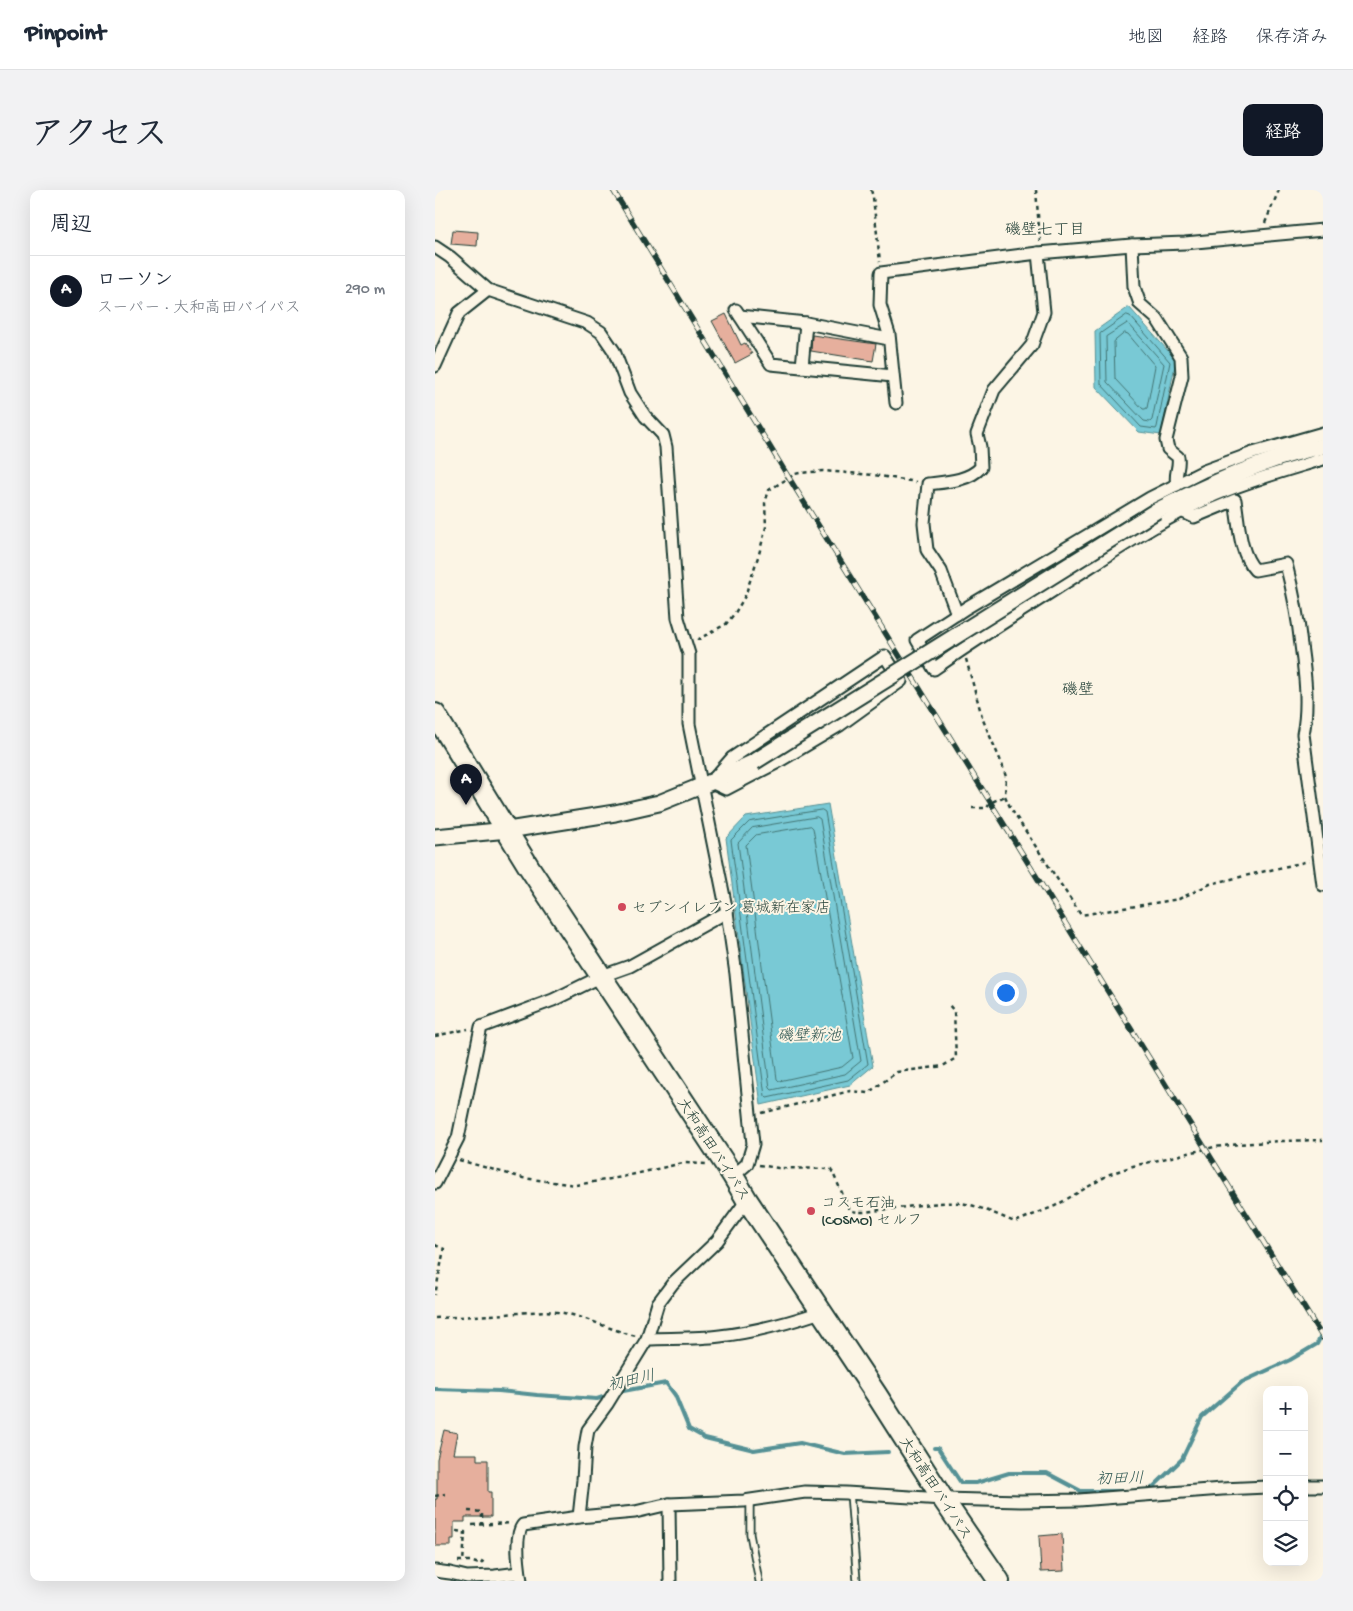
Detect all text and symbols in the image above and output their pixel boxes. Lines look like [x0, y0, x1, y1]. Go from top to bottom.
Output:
text: Pinpoint [25, 20, 106, 49]
text: 地図 [1128, 28, 1164, 49]
text: 経路 [1192, 28, 1228, 49]
text: 保存済み [1256, 28, 1328, 49]
button: 経路 [1243, 104, 1323, 156]
text: アクセス [30, 117, 168, 158]
text: 周辺 [50, 214, 92, 239]
district label: 磯壁七丁目 [1005, 221, 1085, 241]
text: ローソン [97, 270, 173, 293]
text: A [61, 281, 71, 300]
text: 290 m [345, 281, 385, 300]
text: スーパー · 大和高田バイパス [97, 300, 301, 319]
district label: 磯壁 [1062, 681, 1094, 701]
pin: A [450, 764, 482, 805]
place label: セブンイレブン 葛城新在家店 [632, 899, 831, 918]
marker: セブンイレブン 葛城新在家店 [616, 901, 628, 913]
your location [993, 980, 1019, 1006]
water label: 磯壁新池 [777, 1027, 842, 1047]
street label: 大和高田バイパス [672, 1094, 753, 1205]
place label: コスモ石油 (COSMO) セルフ [821, 1195, 922, 1230]
marker: コスモ石油 (COSMO) セルフ [805, 1205, 817, 1217]
water label: 初田川 [606, 1367, 657, 1397]
map controls [1263, 1386, 1308, 1566]
button: + [1263, 1386, 1308, 1431]
button: − [1263, 1431, 1308, 1476]
street label: 大和高田バイパス [894, 1433, 975, 1544]
water label: 初田川 [1096, 1470, 1144, 1490]
button: locate [1263, 1476, 1308, 1521]
button: layers [1263, 1521, 1308, 1566]

